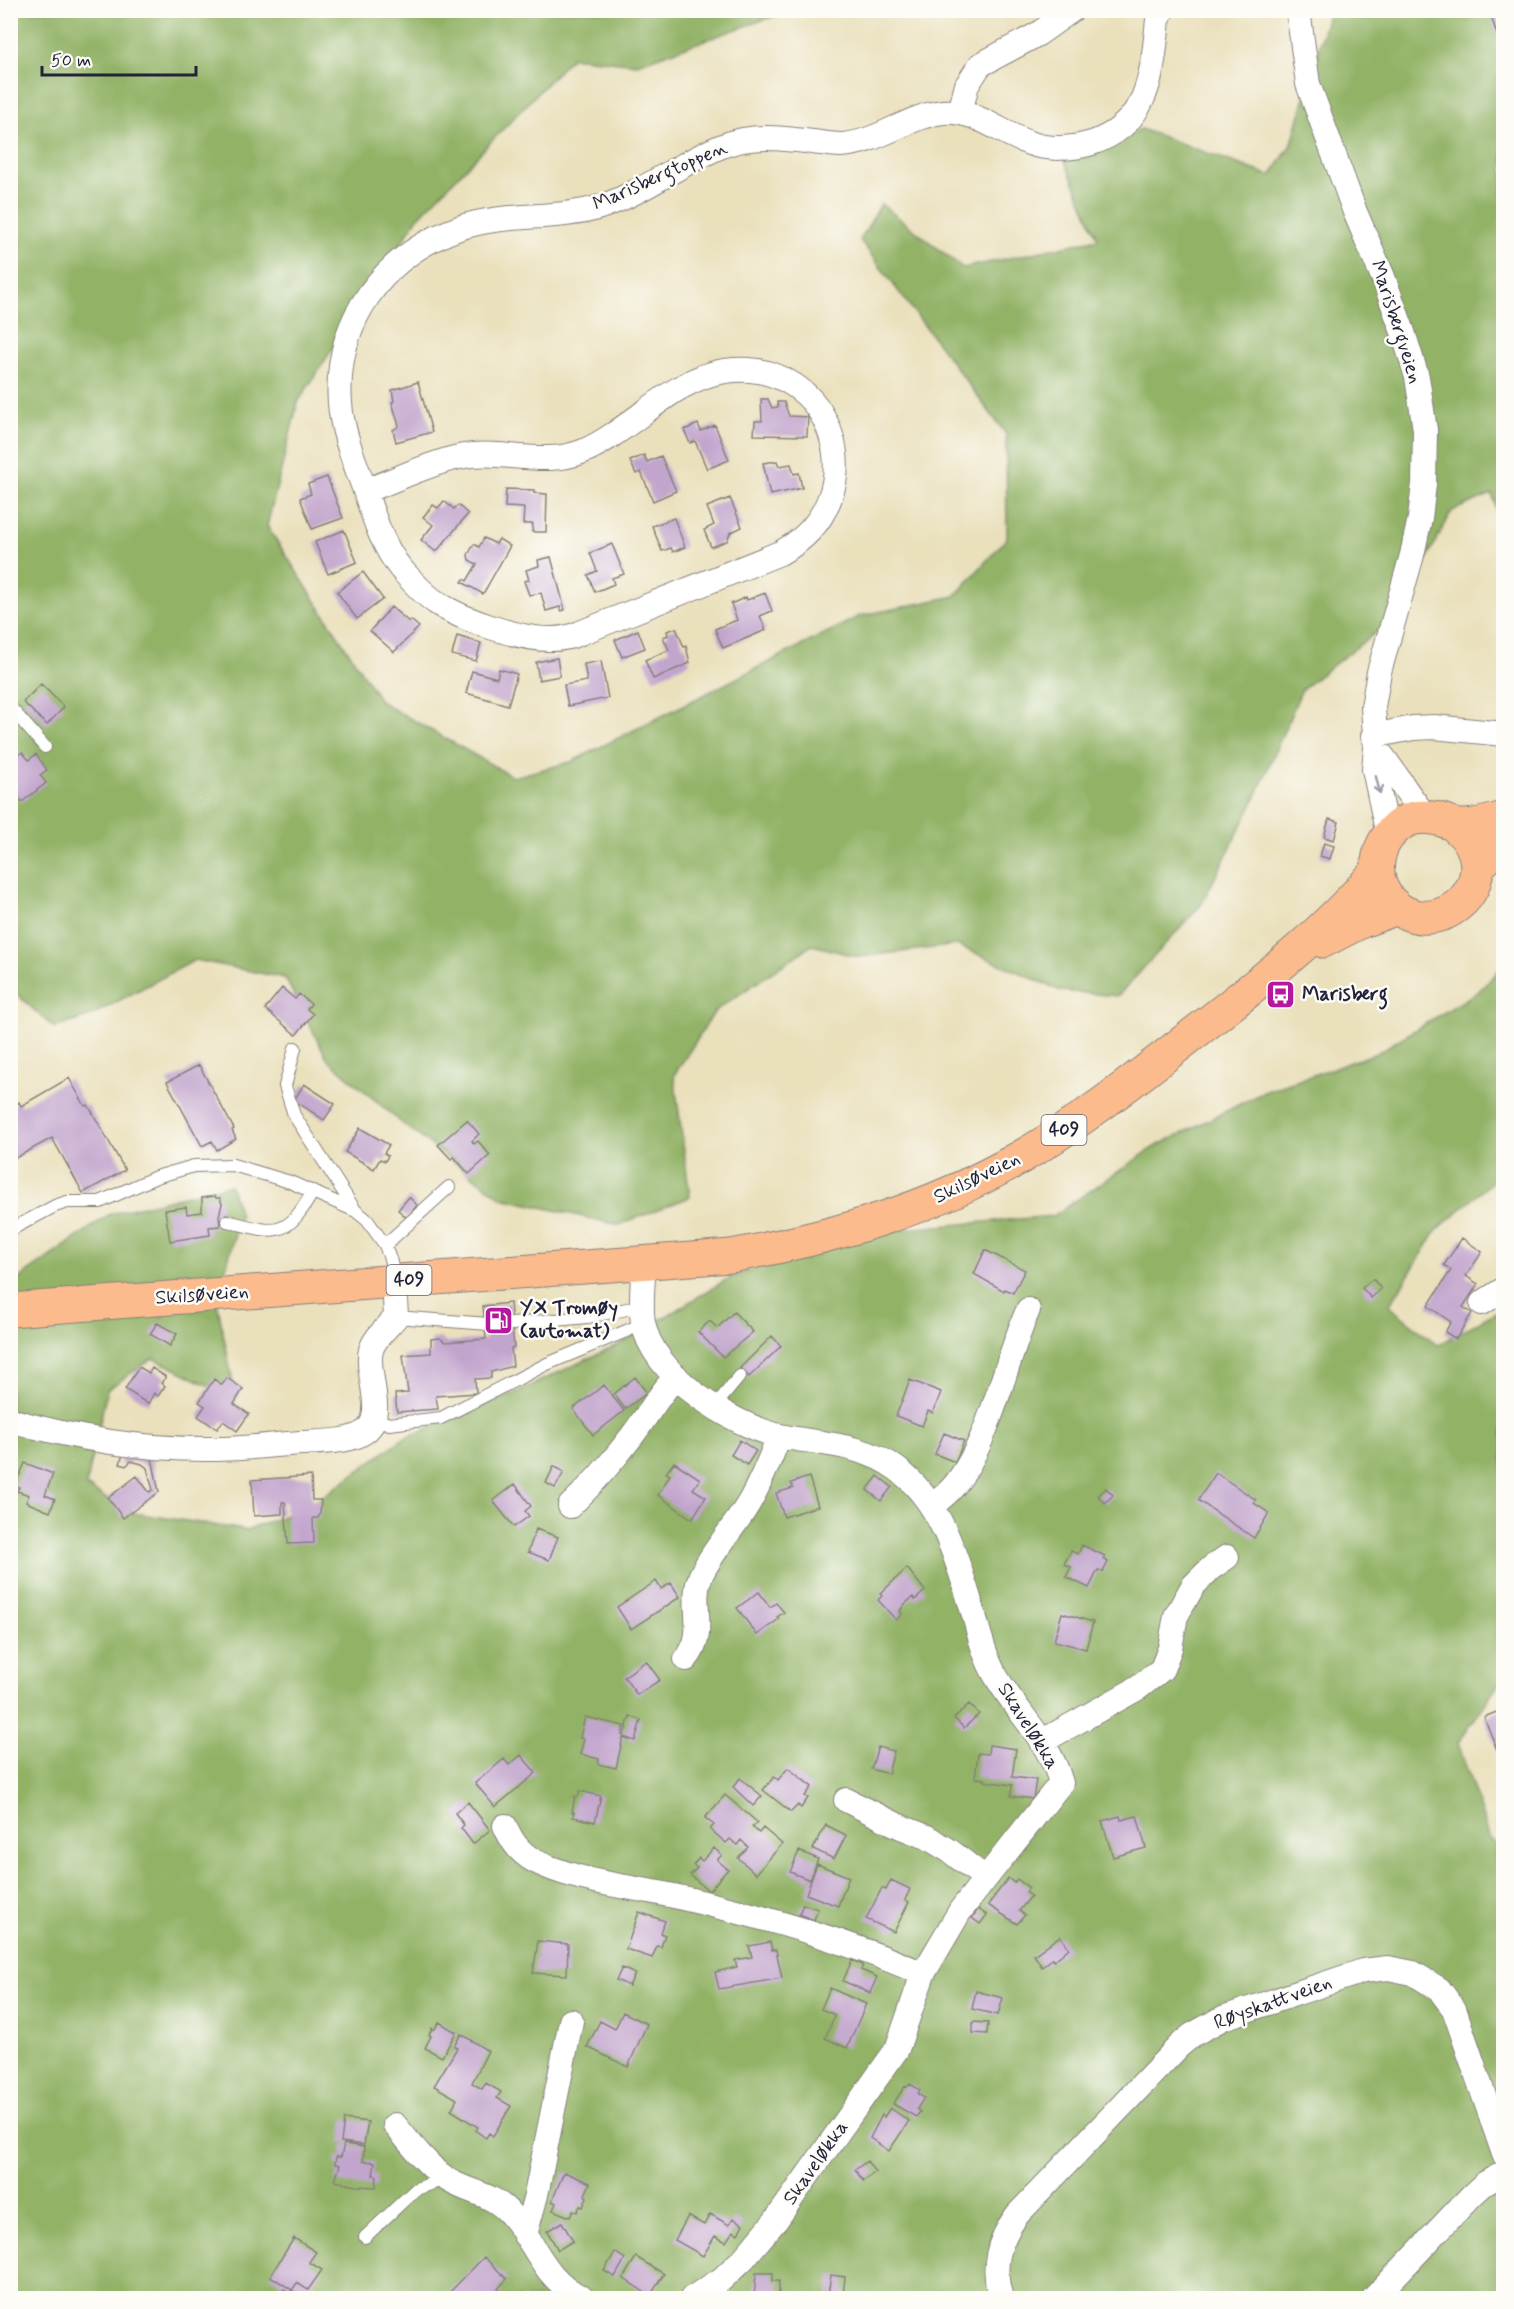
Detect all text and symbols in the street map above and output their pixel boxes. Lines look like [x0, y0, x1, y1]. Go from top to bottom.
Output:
scale bar [42, 39, 196, 77]
text: 50 m [51, 49, 91, 73]
street label: Marisbergtoppen [588, 134, 733, 220]
street label: Marisbergveien [1361, 257, 1429, 388]
one-way arrow [1372, 775, 1384, 794]
bus stop icon: Marisberg [1265, 978, 1297, 1010]
place label: Marisberg [1302, 981, 1388, 1010]
road number: 409 [1042, 1115, 1086, 1145]
street label: Skilsøveien [929, 1145, 1025, 1211]
road number: 409 [386, 1265, 432, 1295]
street label: Skilsøveien [155, 1278, 249, 1312]
place label: YX Tromøy (automat) [520, 1295, 618, 1345]
fuel station icon: YX Tromøy (automat) [483, 1304, 515, 1336]
street label: Skaveløkka [991, 1678, 1065, 1774]
street label: Røyskattveien [1210, 1969, 1336, 2037]
street label: Skaveløkka [777, 2115, 855, 2211]

